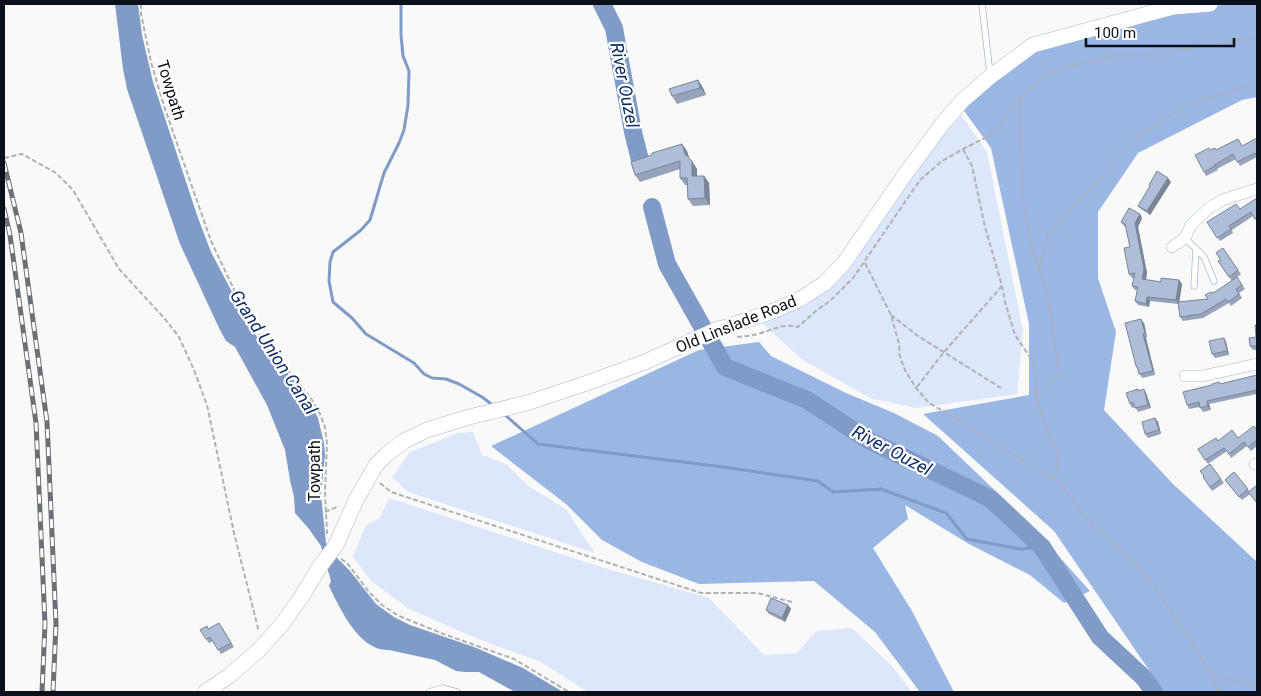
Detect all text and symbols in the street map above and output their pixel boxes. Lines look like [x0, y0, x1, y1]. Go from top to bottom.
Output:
scale bar [1086, 15, 1234, 47]
text: 100 m [1094, 24, 1136, 42]
water label: River Ouzel [606, 40, 644, 130]
street label: Towpath [153, 58, 189, 122]
water label: Grand Union Canal [226, 286, 323, 419]
street label: Old Linslade Road [673, 291, 799, 357]
water label: River Ouzel [849, 420, 936, 480]
street label: Towpath [305, 440, 324, 502]

